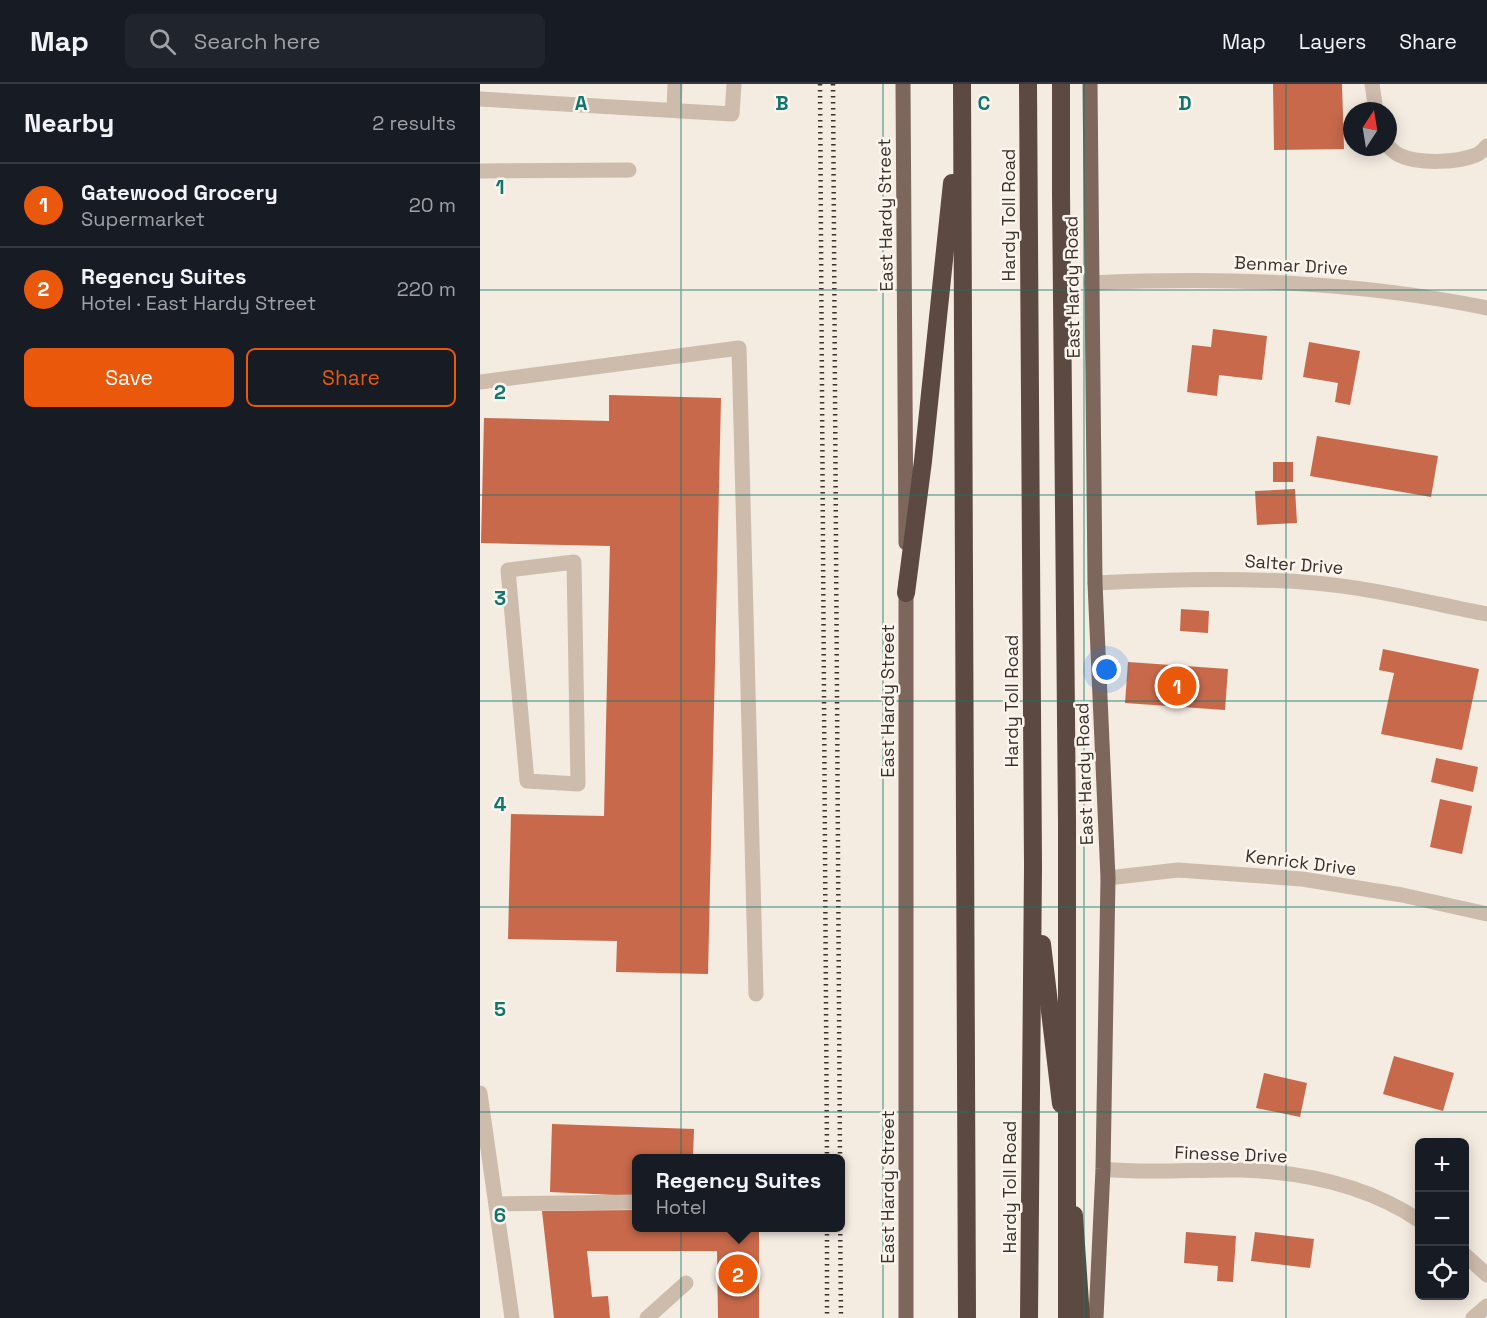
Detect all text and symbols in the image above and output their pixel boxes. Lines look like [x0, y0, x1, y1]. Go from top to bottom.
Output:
search box [125, 14, 545, 68]
text: Map [30, 23, 89, 59]
icon: search [146, 25, 179, 58]
text: Search here [194, 27, 321, 55]
text: Map [1222, 28, 1266, 55]
text: Layers [1299, 28, 1366, 55]
text: Share [1399, 28, 1457, 55]
text: A [575, 90, 588, 116]
text: B [775, 90, 789, 116]
text: C [978, 90, 991, 116]
text: D [1178, 90, 1192, 116]
north arrow [1343, 102, 1397, 156]
text: Nearby [24, 106, 114, 140]
text: 2 results [372, 110, 456, 136]
street label: East Hardy Street [872, 138, 898, 292]
street label: Hardy Toll Road [997, 149, 1020, 281]
text: 1 [495, 174, 505, 200]
text: Gatewood Grocery [81, 178, 278, 206]
text: 1 [39, 192, 48, 218]
text: 20 m [409, 192, 456, 218]
text: Supermarket [81, 206, 205, 232]
street label: East Hardy Road [1059, 215, 1085, 359]
street label: Benmar Drive [1233, 251, 1349, 279]
text: Regency Suites [81, 262, 247, 290]
text: 2 [38, 276, 49, 302]
text: 220 m [397, 276, 456, 302]
text: Hotel · East Hardy Street [81, 290, 316, 316]
button: Save [24, 348, 234, 407]
button: Share [246, 348, 456, 407]
text: 2 [494, 379, 506, 405]
street label: Salter Drive [1244, 549, 1344, 579]
text: 3 [494, 585, 506, 611]
street label: East Hardy Street [876, 624, 899, 778]
street label: Hardy Toll Road [1000, 635, 1023, 767]
your location [1092, 655, 1121, 684]
pin: 1 [1158, 664, 1196, 708]
street label: East Hardy Road [1070, 702, 1098, 846]
text: 4 [494, 791, 507, 817]
street label: Kenrick Drive [1244, 844, 1358, 880]
text: 5 [494, 996, 506, 1022]
street label: East Hardy Street [876, 1110, 899, 1264]
street label: Hardy Toll Road [998, 1121, 1021, 1253]
map controls [1415, 1138, 1469, 1300]
button: + [1415, 1138, 1469, 1192]
street label: Finesse Drive [1174, 1141, 1288, 1167]
popup [632, 1154, 845, 1232]
text: Regency Suites [656, 1166, 821, 1194]
button: − [1415, 1192, 1469, 1246]
text: Hotel [656, 1194, 706, 1220]
text: 6 [494, 1202, 506, 1228]
button: locate [1415, 1246, 1469, 1300]
pin: 2 [718, 1252, 758, 1296]

